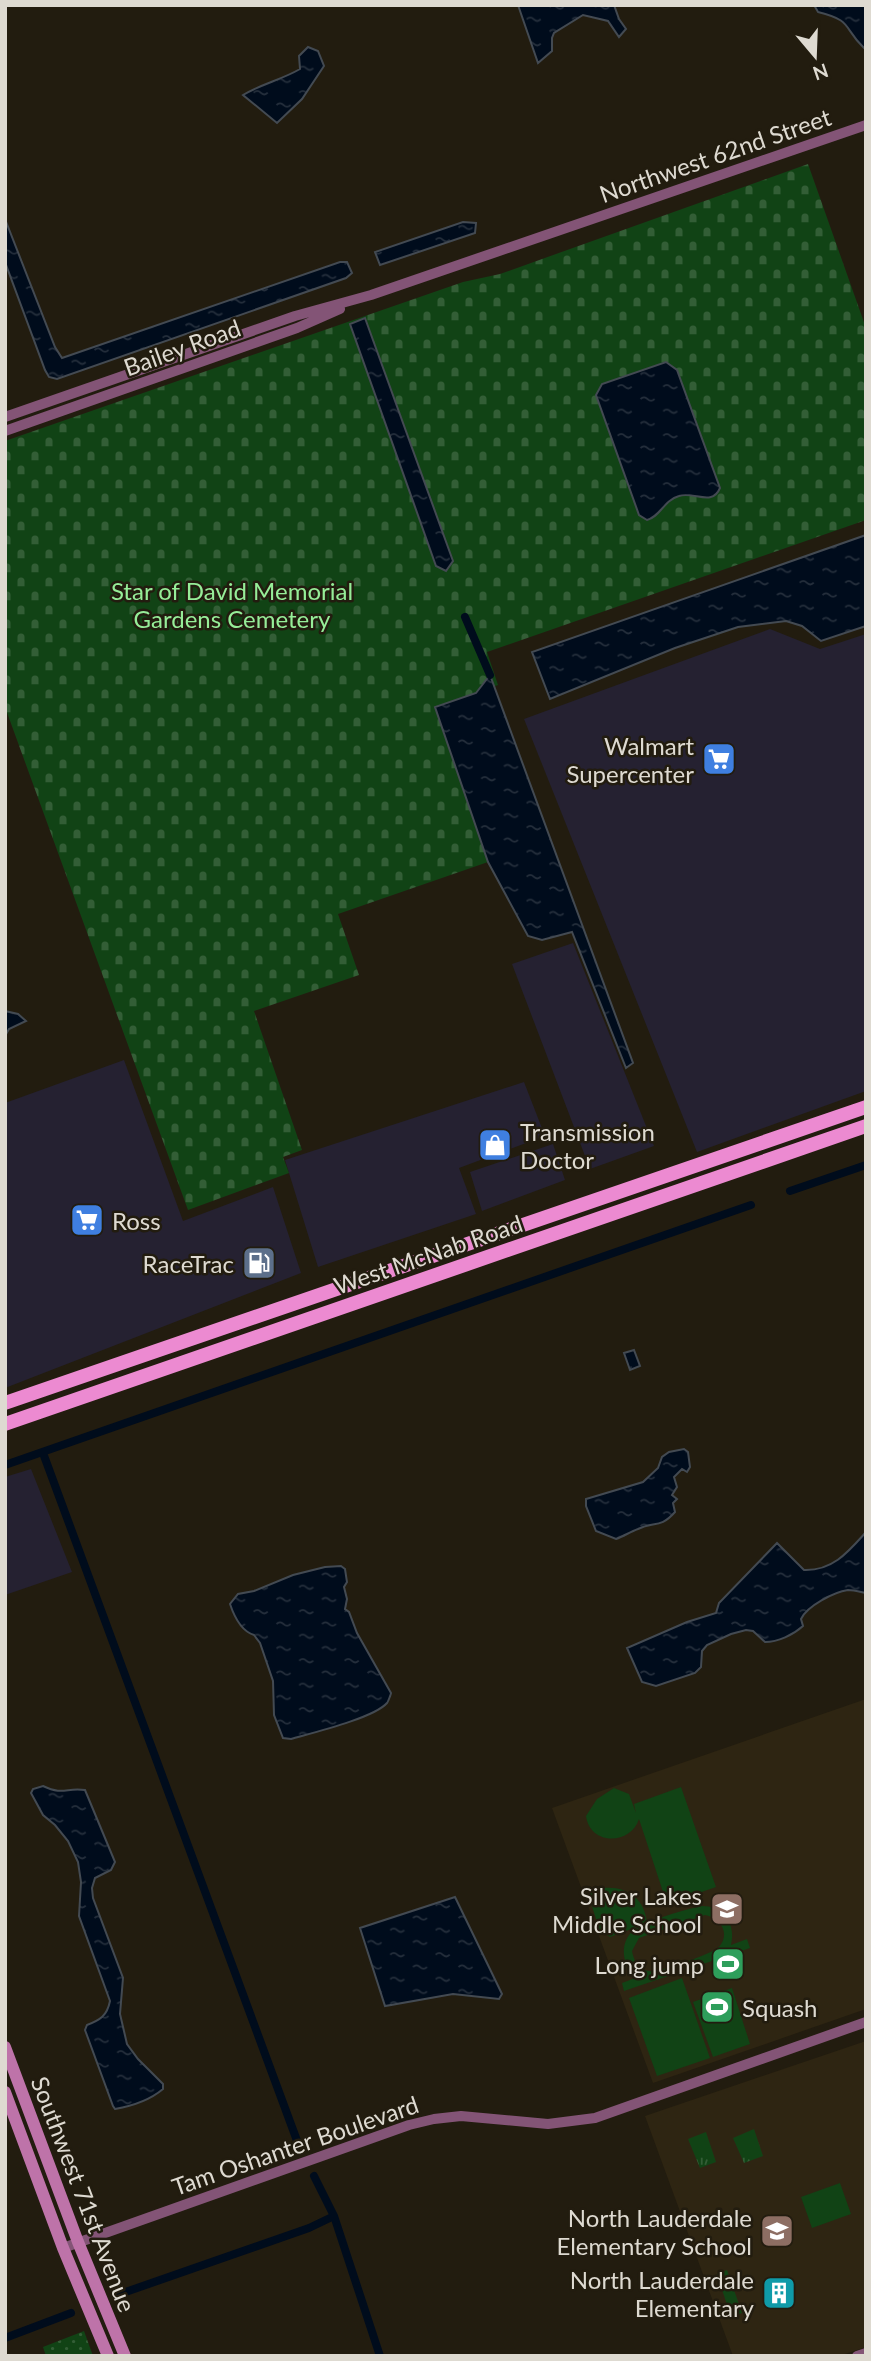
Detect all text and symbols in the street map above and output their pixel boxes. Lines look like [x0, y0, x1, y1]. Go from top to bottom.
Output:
north arrow [780, 21, 850, 91]
text: N [810, 59, 831, 86]
street label: Northwest 62nd Street [596, 102, 835, 208]
street label: Bailey Road [120, 312, 244, 382]
park label: Star of David Memorial Gardens Cemetery [111, 576, 353, 633]
place label: Walmart Supercenter [566, 731, 694, 788]
supermarket icon: Walmart Supercenter [700, 740, 738, 778]
place label: Transmission Doctor [520, 1117, 655, 1174]
shop icon: Transmission Doctor [476, 1126, 514, 1164]
supermarket icon: Ross [68, 1201, 106, 1239]
place label: Ross [112, 1206, 161, 1235]
street label: West McNab Road [330, 1208, 526, 1300]
fuel station icon: RaceTrac [240, 1244, 278, 1282]
place label: RaceTrac [143, 1249, 234, 1278]
place label: Silver Lakes Middle School [552, 1881, 702, 1938]
school or university icon: Silver Lakes Middle School [708, 1890, 746, 1928]
sports icon: Long jump [709, 1945, 747, 1983]
place label: Long jump [595, 1950, 704, 1979]
sports icon: Squash [698, 1988, 736, 2026]
place label: Squash [742, 1993, 817, 2022]
street label: Southwest 71st Avenue [26, 2072, 142, 2316]
street label: Tam Oshanter Boulevard [168, 2089, 422, 2201]
place label: North Lauderdale Elementary School [556, 2203, 752, 2260]
school or university icon: North Lauderdale Elementary School [758, 2212, 796, 2250]
place label: North Lauderdale Elementary [570, 2265, 755, 2322]
building icon: North Lauderdale Elementary [760, 2274, 798, 2312]

